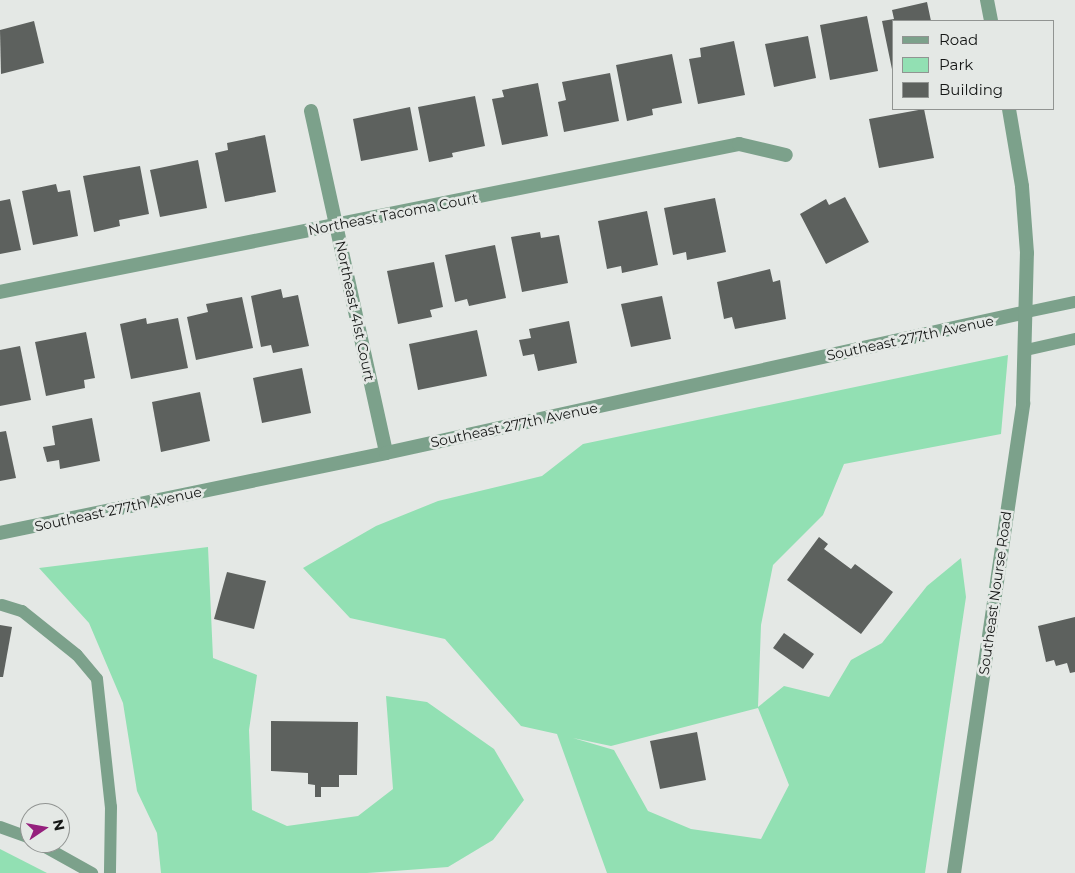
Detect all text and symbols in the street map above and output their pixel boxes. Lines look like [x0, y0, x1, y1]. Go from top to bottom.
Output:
legend [892, 20, 1055, 110]
text: Road [939, 30, 978, 49]
text: Park [939, 55, 973, 74]
text: Building [939, 80, 1003, 99]
street label: Northeast Tacoma Court [307, 189, 479, 239]
street label: Northeast 41st Court [332, 239, 378, 383]
street label: Southeast 277th Avenue [825, 312, 995, 364]
street label: Southeast 277th Avenue [429, 399, 599, 451]
street label: Southeast 277th Avenue [33, 483, 203, 535]
street label: Southeast Nourse Road [975, 510, 1015, 676]
north arrow [20, 803, 70, 853]
text: N [49, 818, 69, 832]

